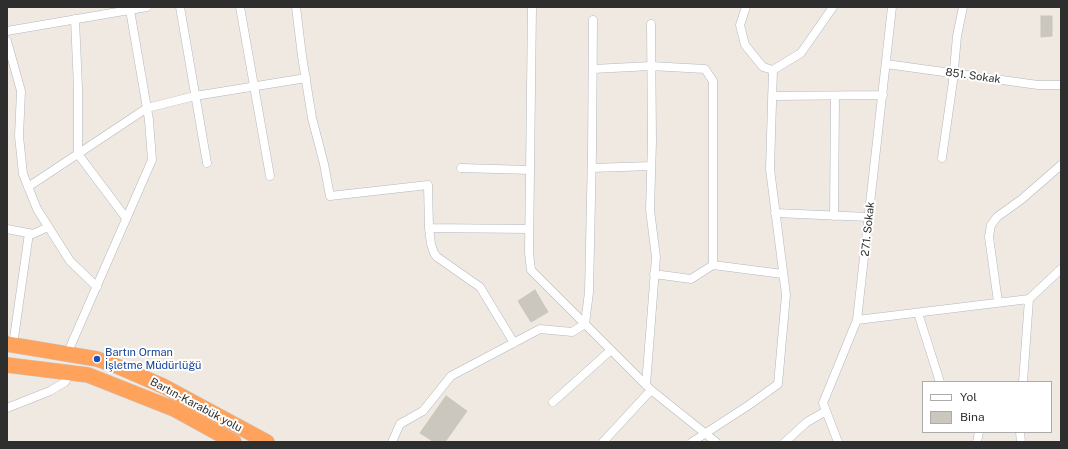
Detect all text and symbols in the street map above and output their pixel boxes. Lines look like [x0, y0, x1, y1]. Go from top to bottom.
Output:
street label: 851. Sokak [945, 66, 1001, 86]
street label: 271. Sokak [859, 201, 877, 257]
place label: Bartın Orman İşletme Müdürlüğü [105, 346, 201, 372]
marker: Bartın Orman İşletme Müdürlüğü [92, 354, 102, 364]
street label: Bartın-Karabük yolu [148, 375, 244, 435]
legend [922, 381, 1052, 433]
text: Yol [960, 390, 977, 404]
text: Bina [960, 410, 985, 424]

